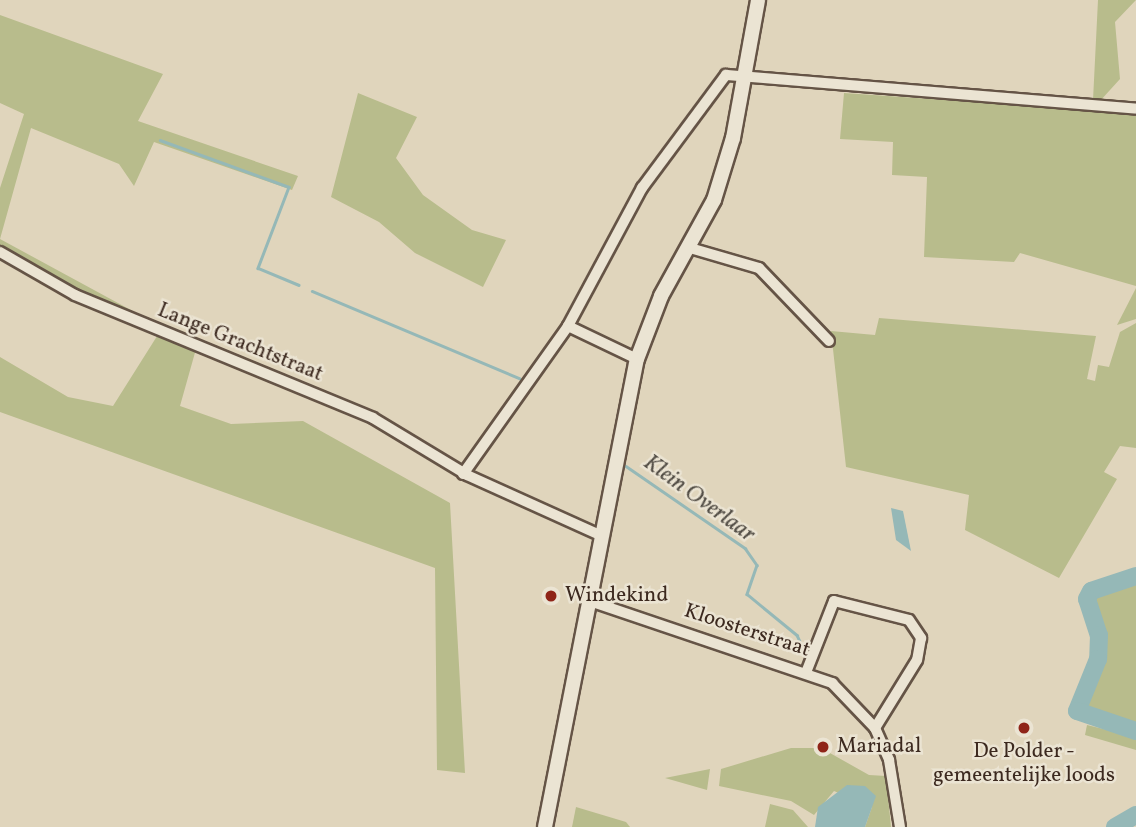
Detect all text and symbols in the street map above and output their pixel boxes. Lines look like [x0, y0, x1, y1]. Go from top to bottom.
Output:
street label: Lange Grachtstraat [154, 298, 326, 388]
water label: Klein Overlaar [638, 449, 760, 549]
place label: Windekind [565, 583, 668, 609]
marker: Windekind [543, 588, 559, 604]
street label: Kloosterstraat [681, 599, 813, 663]
marker: De Polder - gemeentelijke loods [1016, 720, 1032, 736]
place label: Mariadal [837, 734, 921, 760]
marker: Mariadal [815, 739, 831, 755]
place label: De Polder - gemeentelijke loods [933, 739, 1115, 789]

